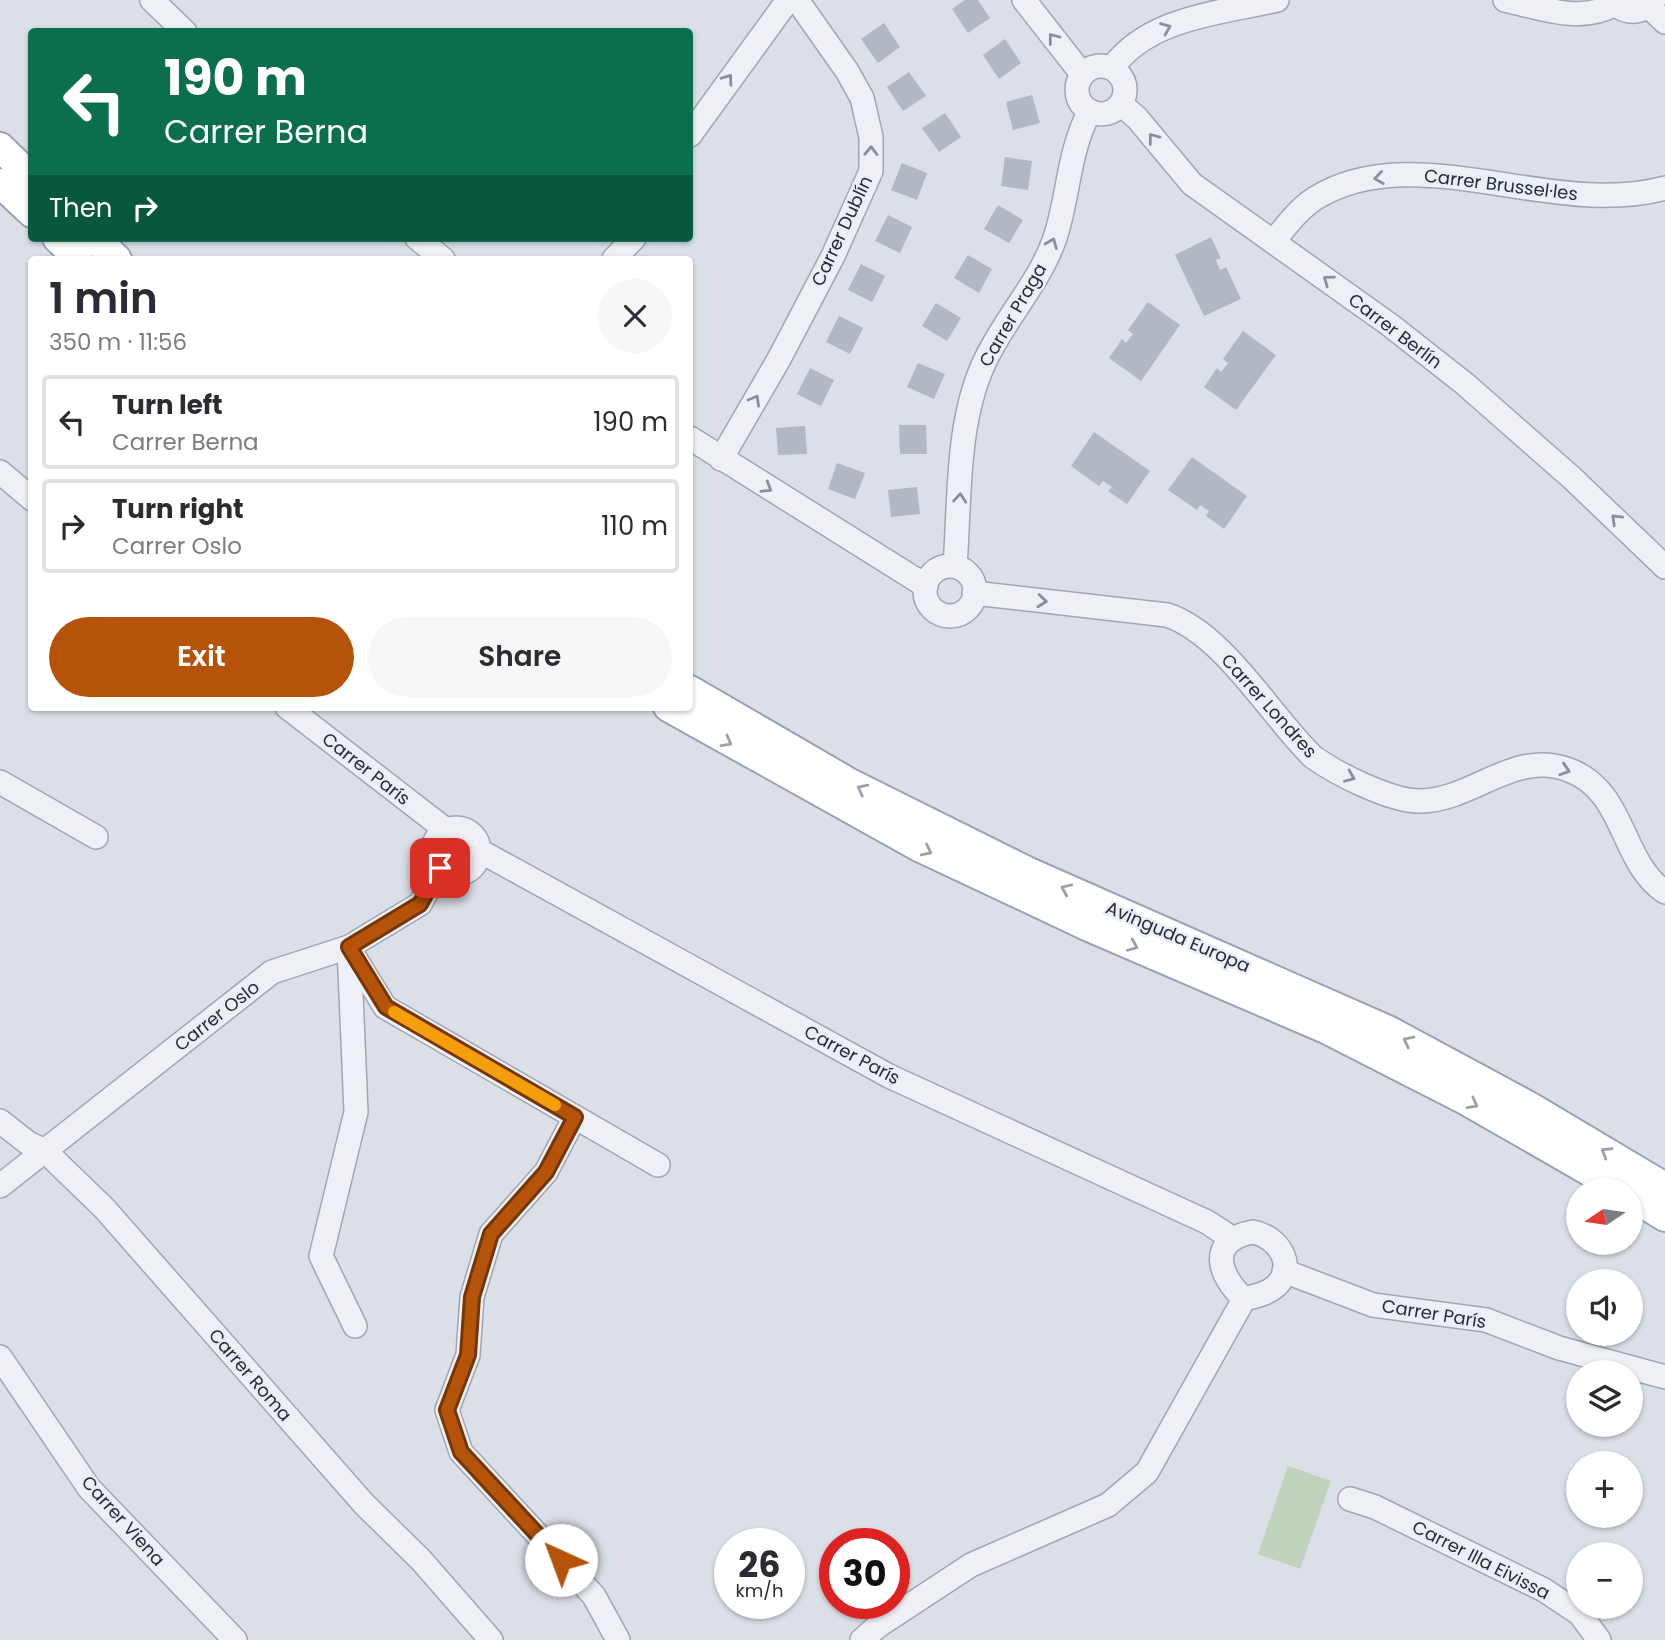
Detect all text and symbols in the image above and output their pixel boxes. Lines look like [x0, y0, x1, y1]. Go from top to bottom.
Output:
one-way arrow [1159, 22, 1171, 36]
one-way arrow [1048, 33, 1061, 45]
text: 190 m [164, 44, 307, 112]
icon: left [49, 56, 140, 147]
one-way arrow [720, 74, 733, 87]
text: Carrer Berna [164, 109, 368, 154]
one-way arrow [1149, 133, 1161, 146]
one-way arrow [863, 146, 879, 156]
street label: Carrer Brussel·les [1423, 163, 1579, 206]
one-way arrow [1373, 170, 1385, 185]
street label: Carrer Dublín [805, 172, 878, 290]
icon: right [126, 189, 164, 227]
text: Then [49, 190, 112, 226]
one-way arrow [1044, 238, 1058, 251]
street label: Carrer Praga [973, 258, 1052, 371]
text: 1 min [49, 269, 158, 328]
one-way arrow [1323, 276, 1336, 289]
button: close [598, 279, 672, 353]
street label: Carrer Berlín [1343, 287, 1447, 374]
text: 350 m · 11:56 [49, 326, 187, 358]
text: Turn left [112, 387, 223, 423]
one-way arrow [747, 395, 760, 408]
icon: left [53, 403, 91, 441]
text: 190 m [593, 404, 668, 440]
text: Carrer Berna [112, 426, 259, 458]
one-way arrow [760, 480, 773, 493]
text: Turn right [112, 491, 244, 527]
one-way arrow [952, 493, 967, 504]
icon: right [53, 507, 91, 545]
text: 110 m [601, 508, 668, 544]
one-way arrow [1611, 515, 1624, 528]
text: Carrer Oslo [112, 530, 242, 562]
one-way arrow [1037, 593, 1048, 608]
button: Exit [49, 617, 354, 697]
button: Share [368, 617, 672, 697]
street label: Carrer Londres [1216, 648, 1323, 763]
street label: Carrer París [317, 726, 415, 811]
one-way arrow [720, 734, 732, 747]
one-way arrow [1559, 761, 1571, 776]
one-way arrow [1343, 769, 1355, 783]
one-way arrow [857, 784, 869, 797]
pin [410, 838, 470, 898]
one-way arrow [920, 842, 932, 856]
icon: arrive [421, 849, 459, 887]
one-way arrow [1061, 883, 1073, 897]
street label: Avinguda Europa [1102, 895, 1254, 978]
one-way arrow [1126, 938, 1139, 952]
street label: Carrer Oslo [169, 974, 264, 1057]
street label: Carrer París [800, 1019, 905, 1090]
one-way arrow [1403, 1035, 1415, 1049]
one-way arrow [1466, 1096, 1478, 1109]
one-way arrow [1601, 1147, 1614, 1160]
north arrow [1566, 1178, 1643, 1255]
map controls [1566, 1178, 1643, 1619]
button: sound [1566, 1269, 1643, 1346]
street label: Carrer París [1380, 1293, 1488, 1334]
street label: Carrer Roma [203, 1323, 298, 1426]
button: layers [1566, 1360, 1643, 1437]
button: + [1566, 1451, 1643, 1528]
street label: Carrer Viena [76, 1470, 171, 1571]
street label: Carrer Illa Eivissa [1408, 1514, 1554, 1605]
position arrow [524, 1523, 598, 1597]
speed limit sign: 30 [819, 1528, 910, 1619]
text: 26 [738, 1540, 781, 1589]
button: − [1566, 1542, 1643, 1619]
text: km/h [736, 1578, 783, 1603]

